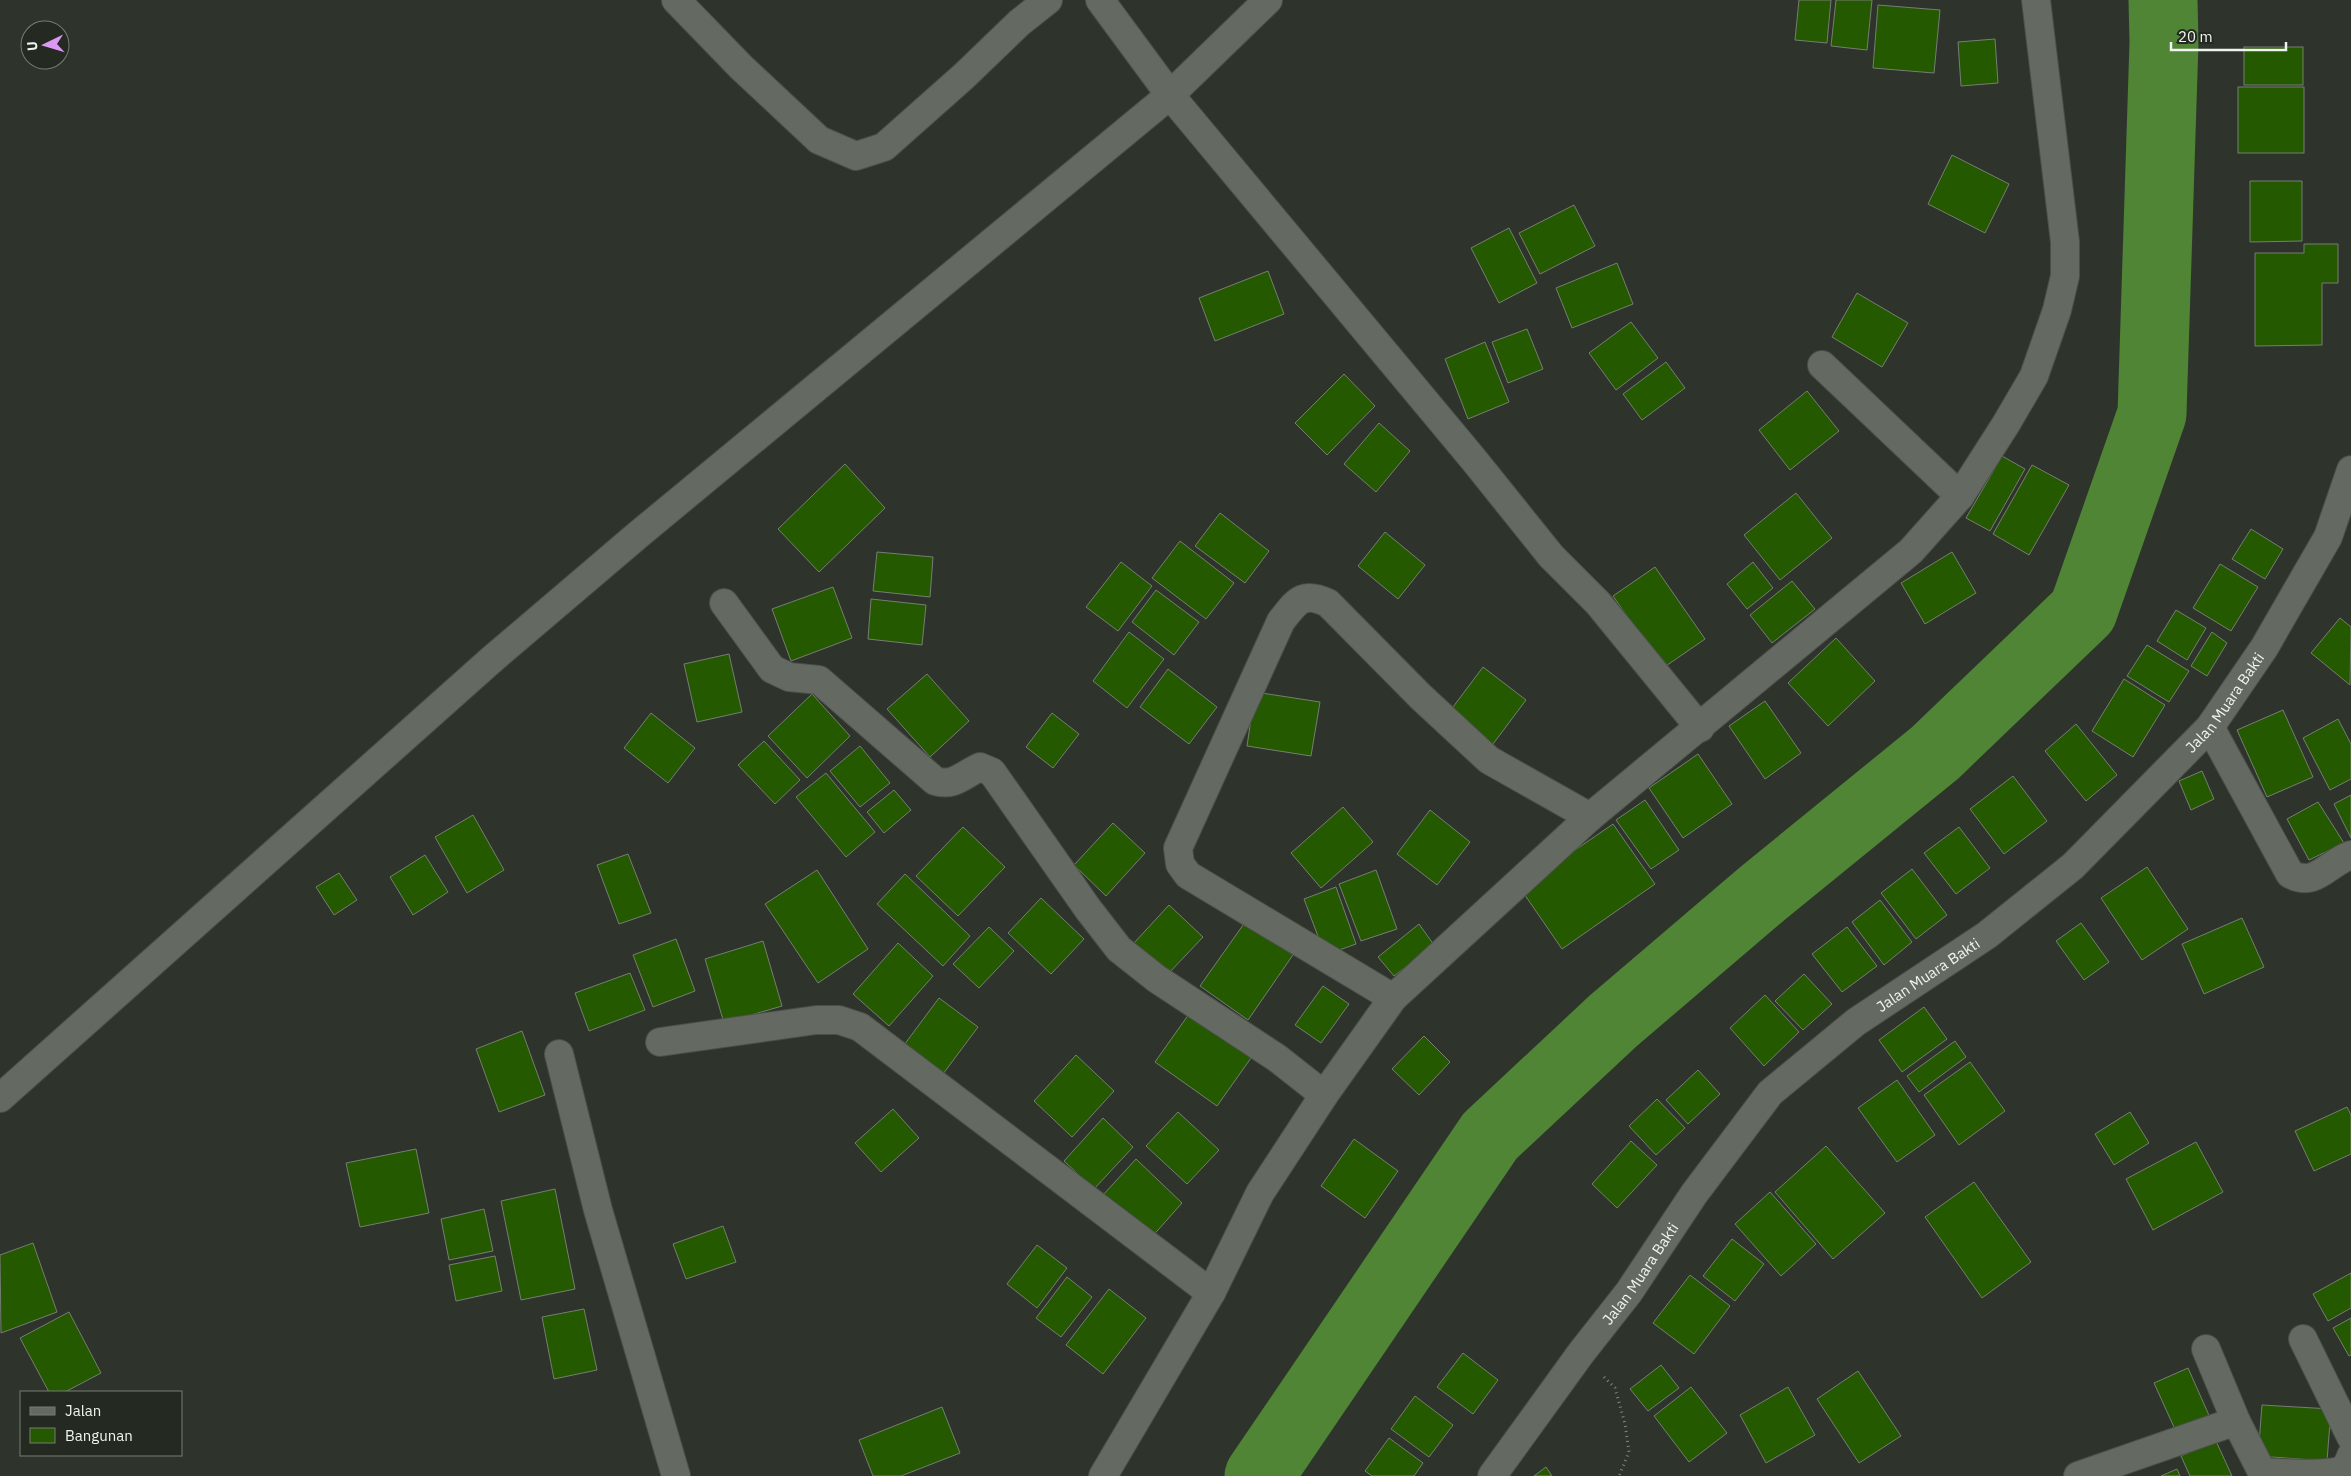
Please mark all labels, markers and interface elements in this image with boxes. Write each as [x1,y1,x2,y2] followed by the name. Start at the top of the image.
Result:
[20,20,70,70] north arrow
[2171,20,2286,52] scale bar
[2178,27,2213,46] text: 20 m
[23,41,41,52] text: U
[2181,649,2268,756] street label: Jalan Muara Bakti
[1872,933,1983,1016] street label: Jalan Muara Bakti
[1598,1219,1682,1328] street label: Jalan Muara Bakti
[20,1391,182,1456] legend
[65,1401,101,1420] text: Jalan
[65,1426,133,1445] text: Bangunan

